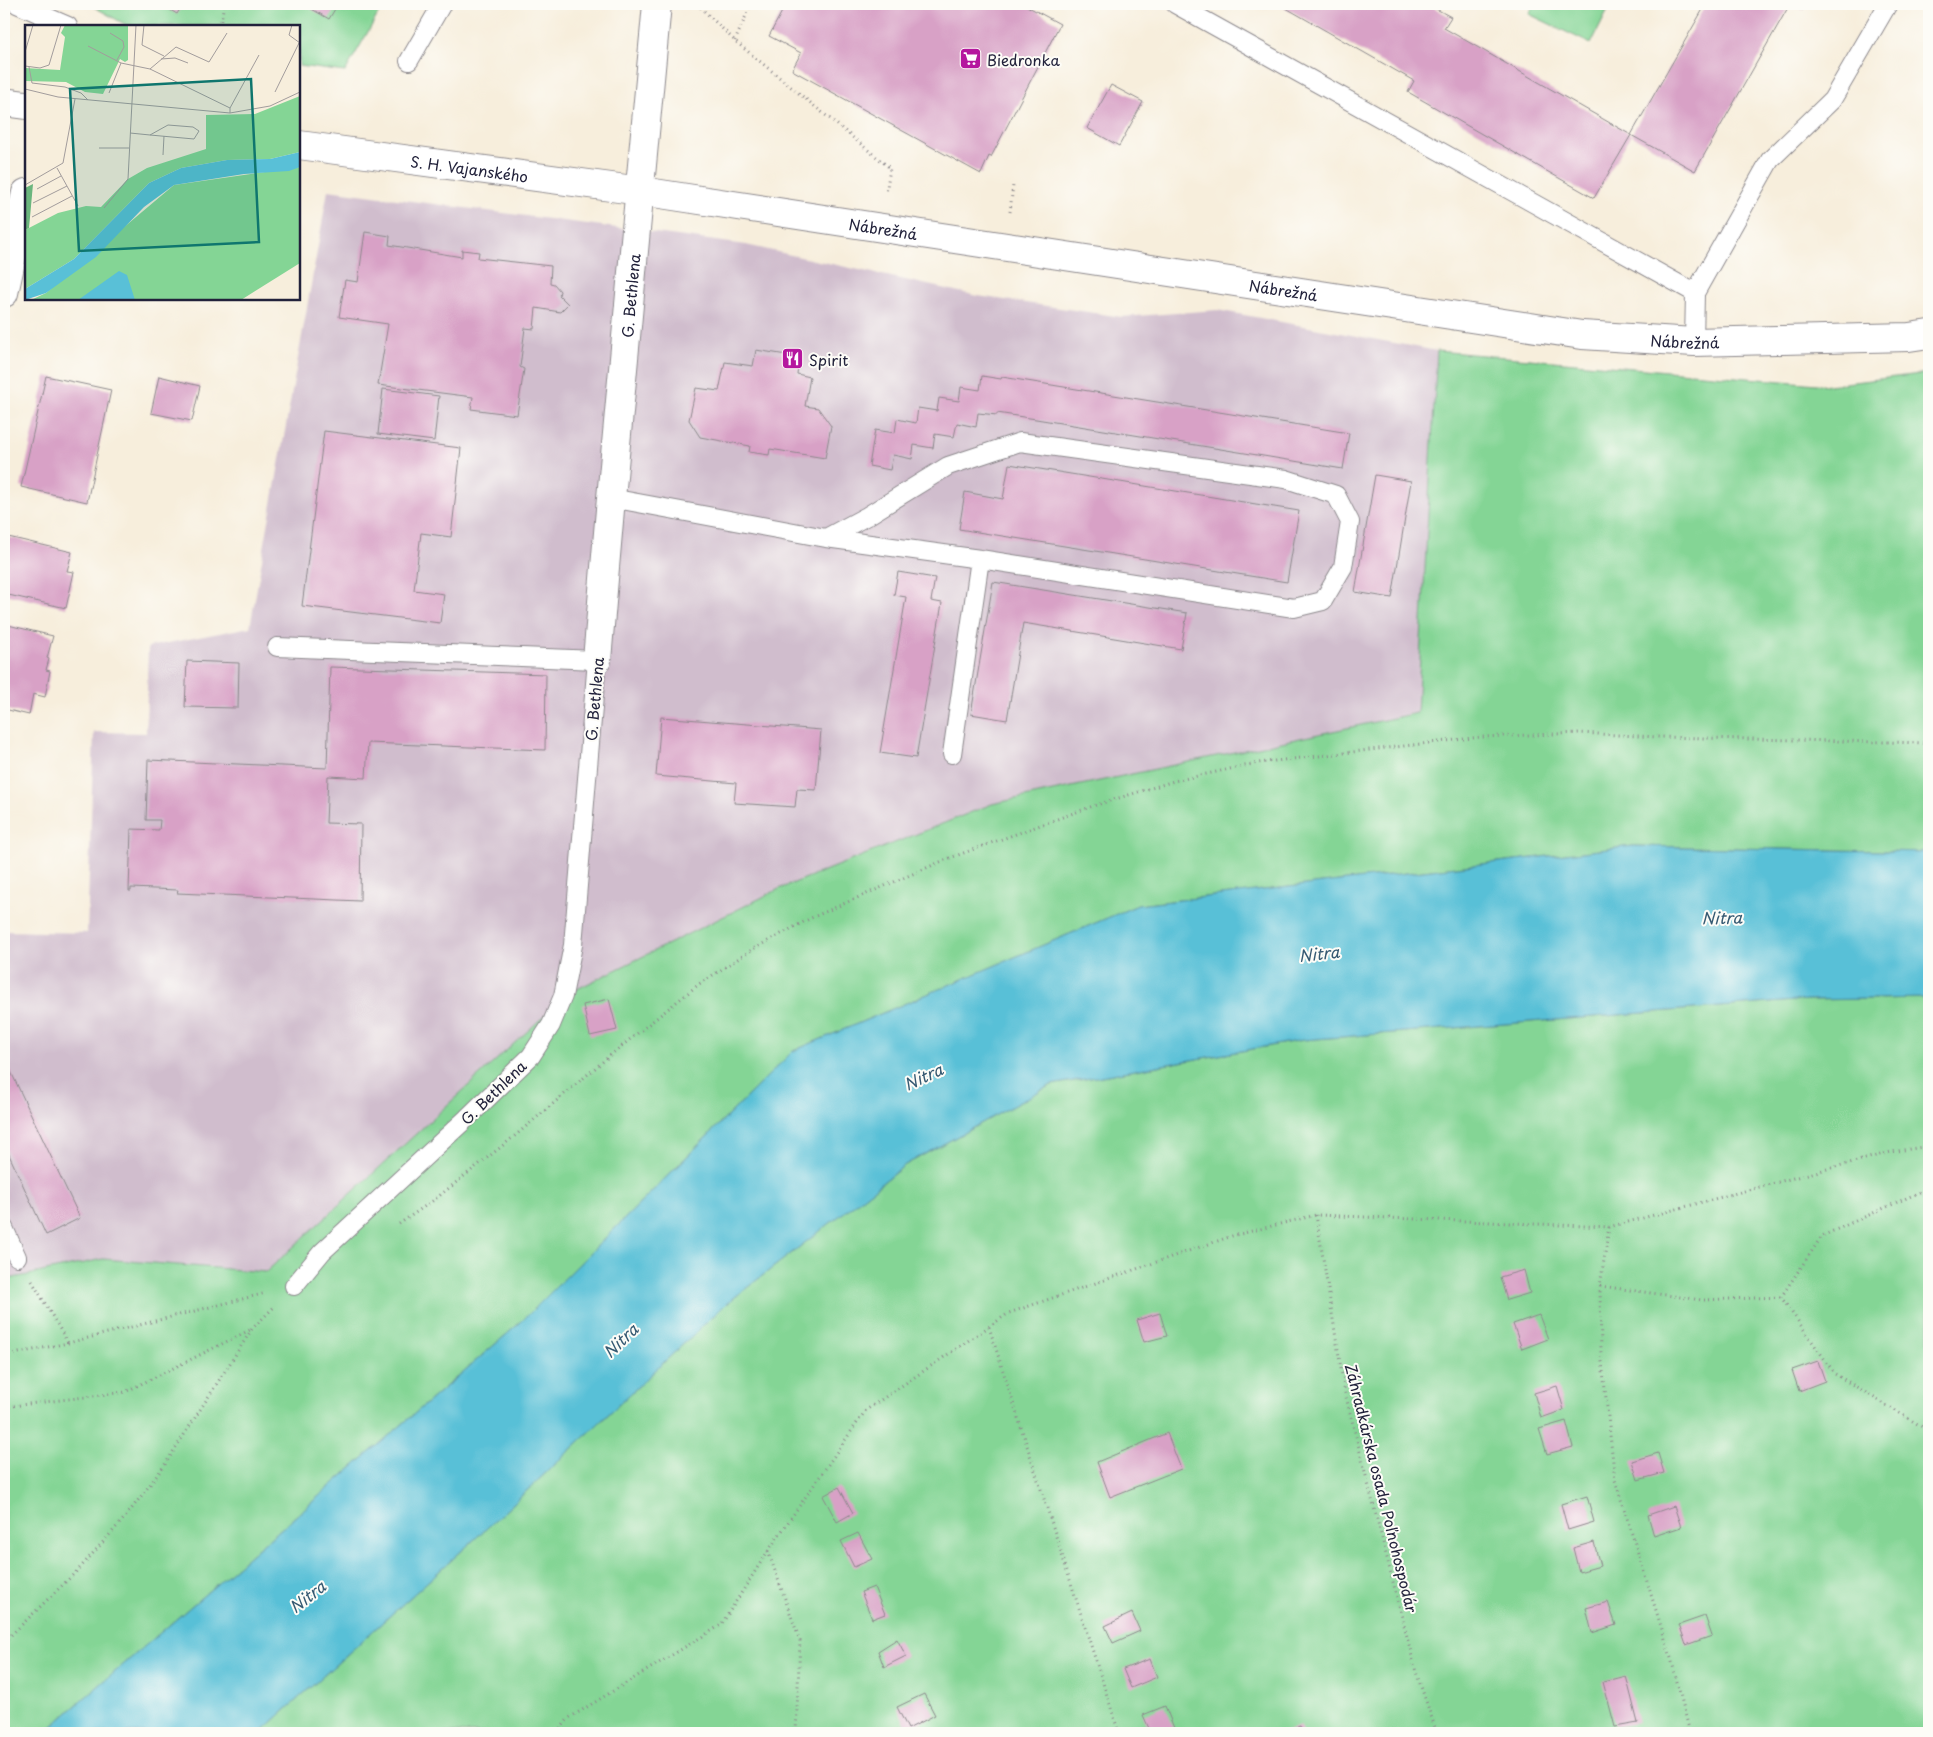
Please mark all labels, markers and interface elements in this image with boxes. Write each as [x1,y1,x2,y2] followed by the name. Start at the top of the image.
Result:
[25,25,300,300] inset map
[959,47,983,71] supermarket icon: Biedronka
[987,48,1060,71] place label: Biedronka
[409,149,530,187] street label: S. H. Vajanského
[847,211,920,245] street label: Nábrežná
[614,252,645,339] street label: G. Bethlena
[1248,273,1320,306] street label: Nábrežná
[1650,328,1720,354] street label: Nábrežná
[781,347,805,371] restaurant icon: Spirit
[809,348,848,371] place label: Spirit
[579,655,609,742] street label: G. Bethlena
[1702,905,1744,929] water label: Nitra
[1298,939,1342,967] water label: Nitra
[455,1054,532,1130] street label: G. Bethlena
[900,1056,948,1095] water label: Nitra
[597,1316,644,1363] water label: Nitra
[1340,1361,1424,1615] street label: Záhradkárska osada Poľnohospodár
[284,1573,331,1618] water label: Nitra

